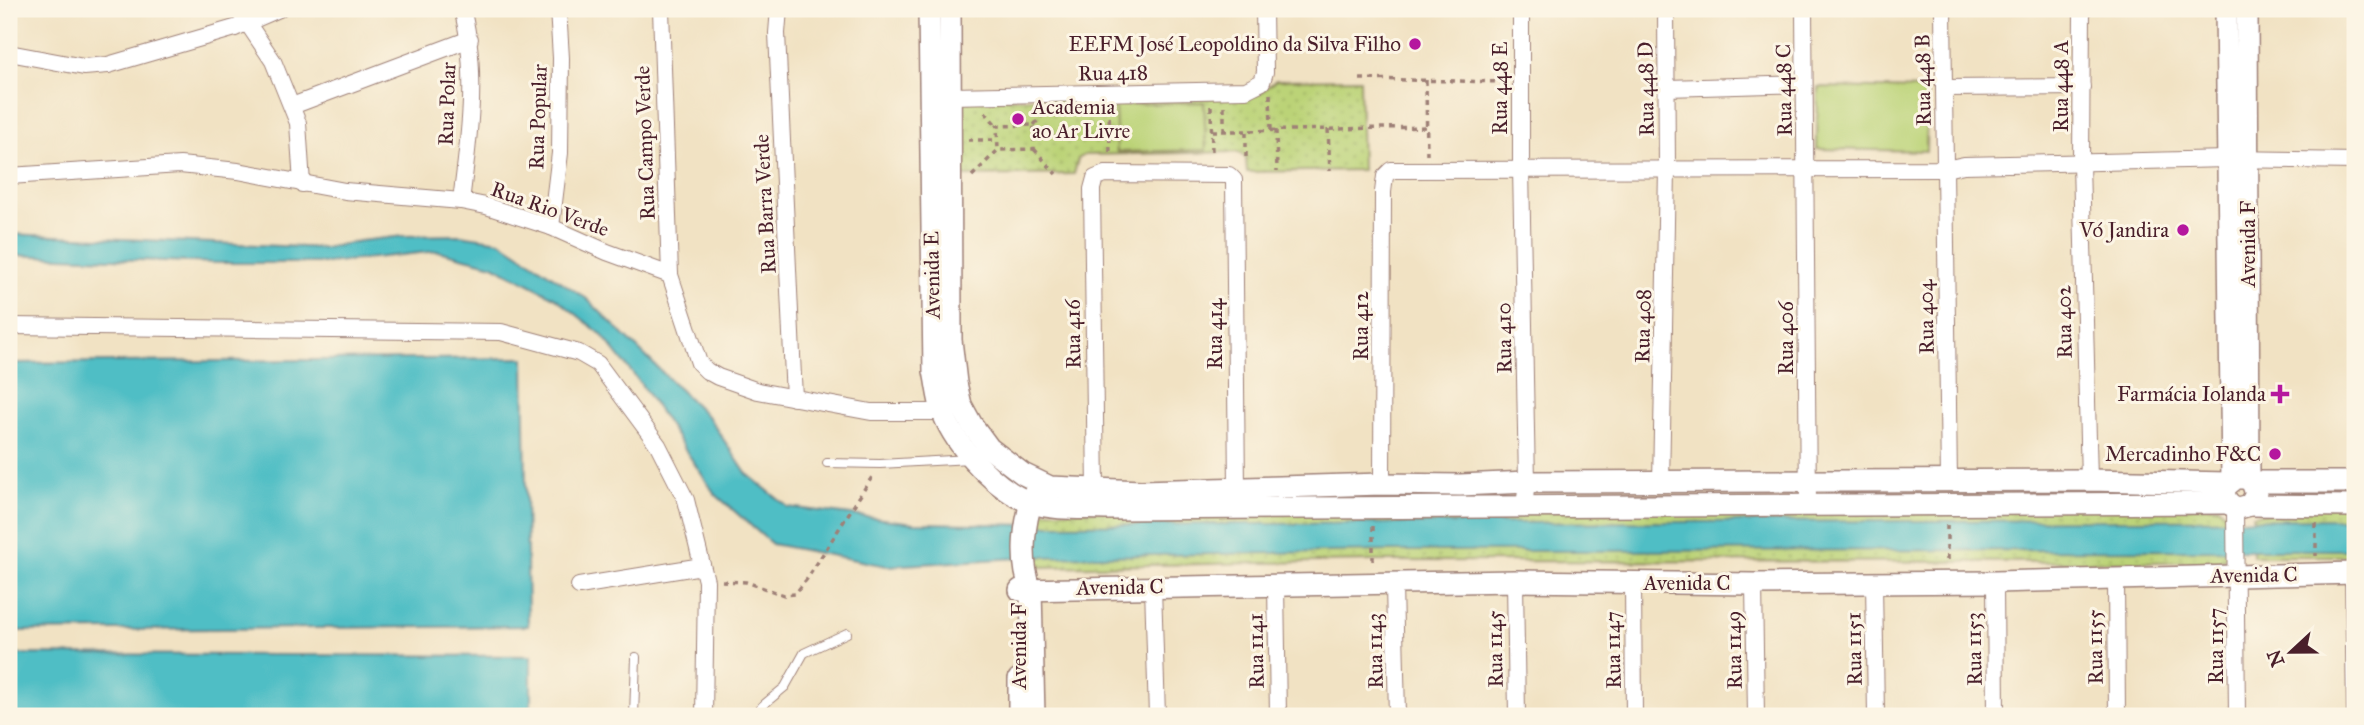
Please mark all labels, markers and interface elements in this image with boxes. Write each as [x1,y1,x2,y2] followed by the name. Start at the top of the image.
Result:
[1068,31,1401,57] place label: EEFM José Leopoldino da Silva Filho
[1909,34,1937,126] street label: Rua 448 B
[1407,36,1423,52] marker: EEFM José Leopoldino da Silva Filho
[2048,40,2074,132] street label: Rua 448 A
[1487,41,1513,135] street label: Rua 448 E
[1632,41,1660,137] street label: Rua 448 D
[1770,43,1798,137] street label: Rua 448 C
[1078,59,1148,87] street label: Rua 418
[433,62,461,146] street label: Rua Polar
[523,64,553,170] street label: Rua Popular
[629,65,661,221] street label: Rua Campo Verde
[1031,94,1131,144] place label: Academia ao Ar Livre
[1010,111,1026,127] marker: Academia ao Ar Livre
[748,133,782,275] street label: Rua Barra Verde
[487,176,613,242] street label: Rua Rio Verde
[2235,200,2261,288] street label: Avenida F
[2078,217,2169,243] place label: Vó Jandira
[2175,222,2191,238] marker: Vó Jandira
[918,231,946,320] street label: Avenida E
[1912,278,1940,355] street label: Rua 404
[2050,284,2078,359] street label: Rua 402
[1629,289,1657,363] street label: Rua 408
[1348,291,1374,361] street label: Rua 412
[1202,297,1228,369] street label: Rua 414
[1059,298,1087,369] street label: Rua 416
[1773,300,1799,375] street label: Rua 406
[1490,302,1518,374] street label: Rua 410
[2117,381,2266,407] place label: Farmácia Iolanda
[2272,386,2288,402] marker: Farmácia Iolanda
[2105,441,2261,467] place label: Mercadinho F&C
[2267,446,2283,462] marker: Mercadinho F&C
[2209,561,2298,589] street label: Avenida C
[1642,570,1731,596] street label: Avenida C
[1075,573,1164,601] street label: Avenida C
[1006,602,1032,690] street label: Avenida F
[2203,608,2229,684] street label: Rua 1157
[2081,609,2109,685] street label: Rua 1155
[1481,610,1509,688] street label: Rua 1145
[1720,610,1748,690] street label: Rua 1149
[1599,611,1627,689] street label: Rua 1147
[1840,612,1868,686] street label: Rua 1151
[1960,612,1988,686] street label: Rua 1153
[1242,613,1270,689] street label: Rua 1141
[1361,613,1389,689] street label: Rua 1143
[2256,616,2326,686] north arrow
[2262,646,2289,670] text: N

